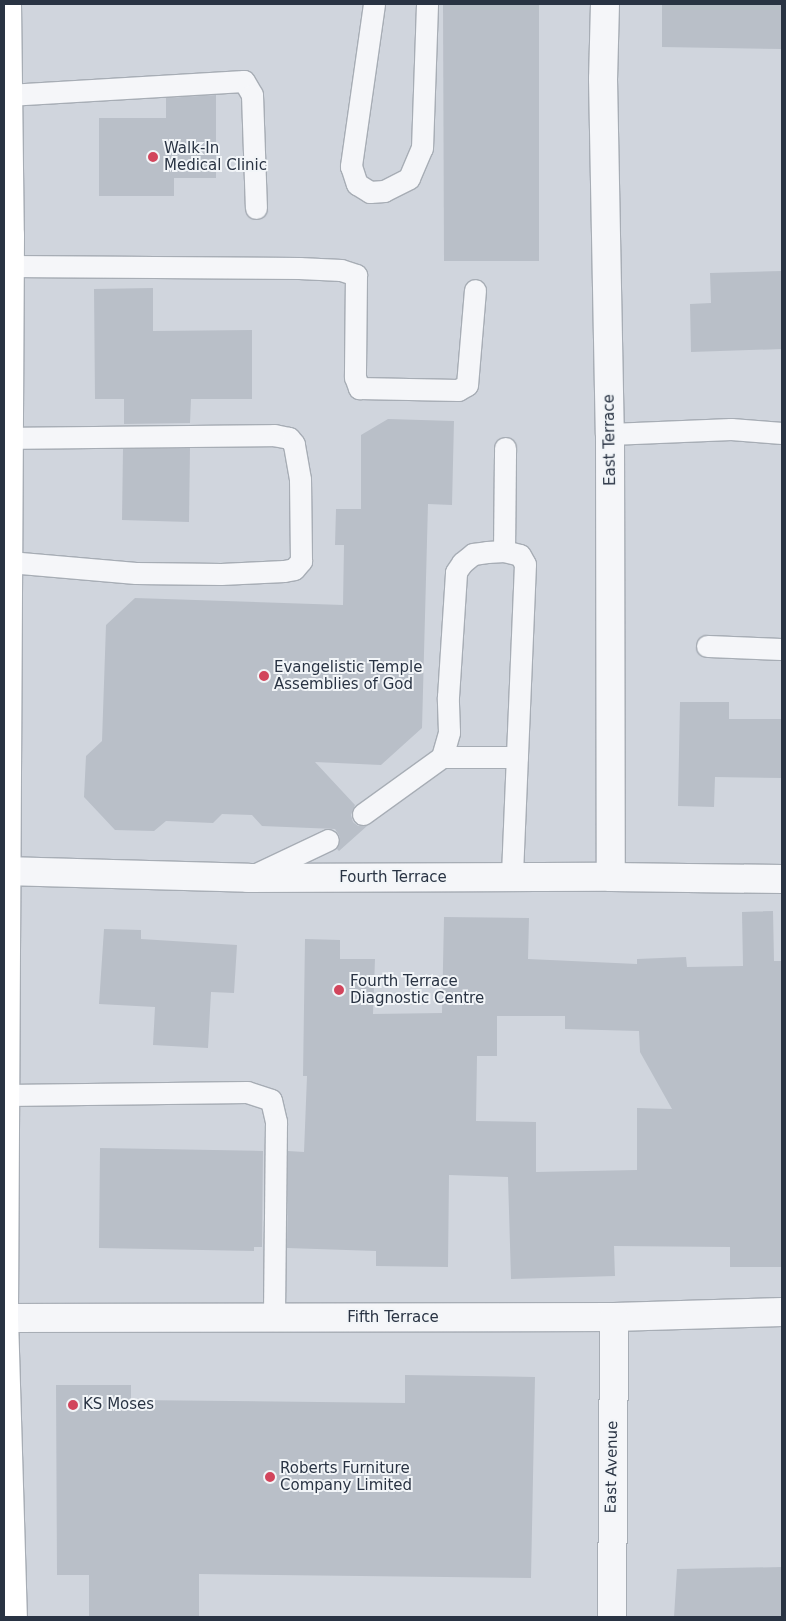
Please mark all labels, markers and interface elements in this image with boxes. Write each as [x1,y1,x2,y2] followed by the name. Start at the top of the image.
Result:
[164,139,267,174] place label: Walk-In Medical Clinic
[146,150,160,164] marker: Walk-In Medical Clinic
[600,394,620,486] street label: East Terrace
[274,658,422,693] place label: Evangelistic Temple Assemblies of God
[258,670,270,682] marker: Evangelistic Temple Assemblies of God
[339,869,447,887] street label: Fourth Terrace
[350,972,484,1007] place label: Fourth Terrace Diagnostic Centre
[332,983,346,997] marker: Fourth Terrace Diagnostic Centre
[347,1309,439,1327] street label: Fifth Terrace
[83,1396,154,1414] place label: KS Moses
[67,1399,79,1411] marker: KS Moses
[602,1420,622,1514] street label: East Avenue
[280,1459,412,1494] place label: Roberts Furniture Company Limited
[264,1471,276,1483] marker: Roberts Furniture Company Limited

